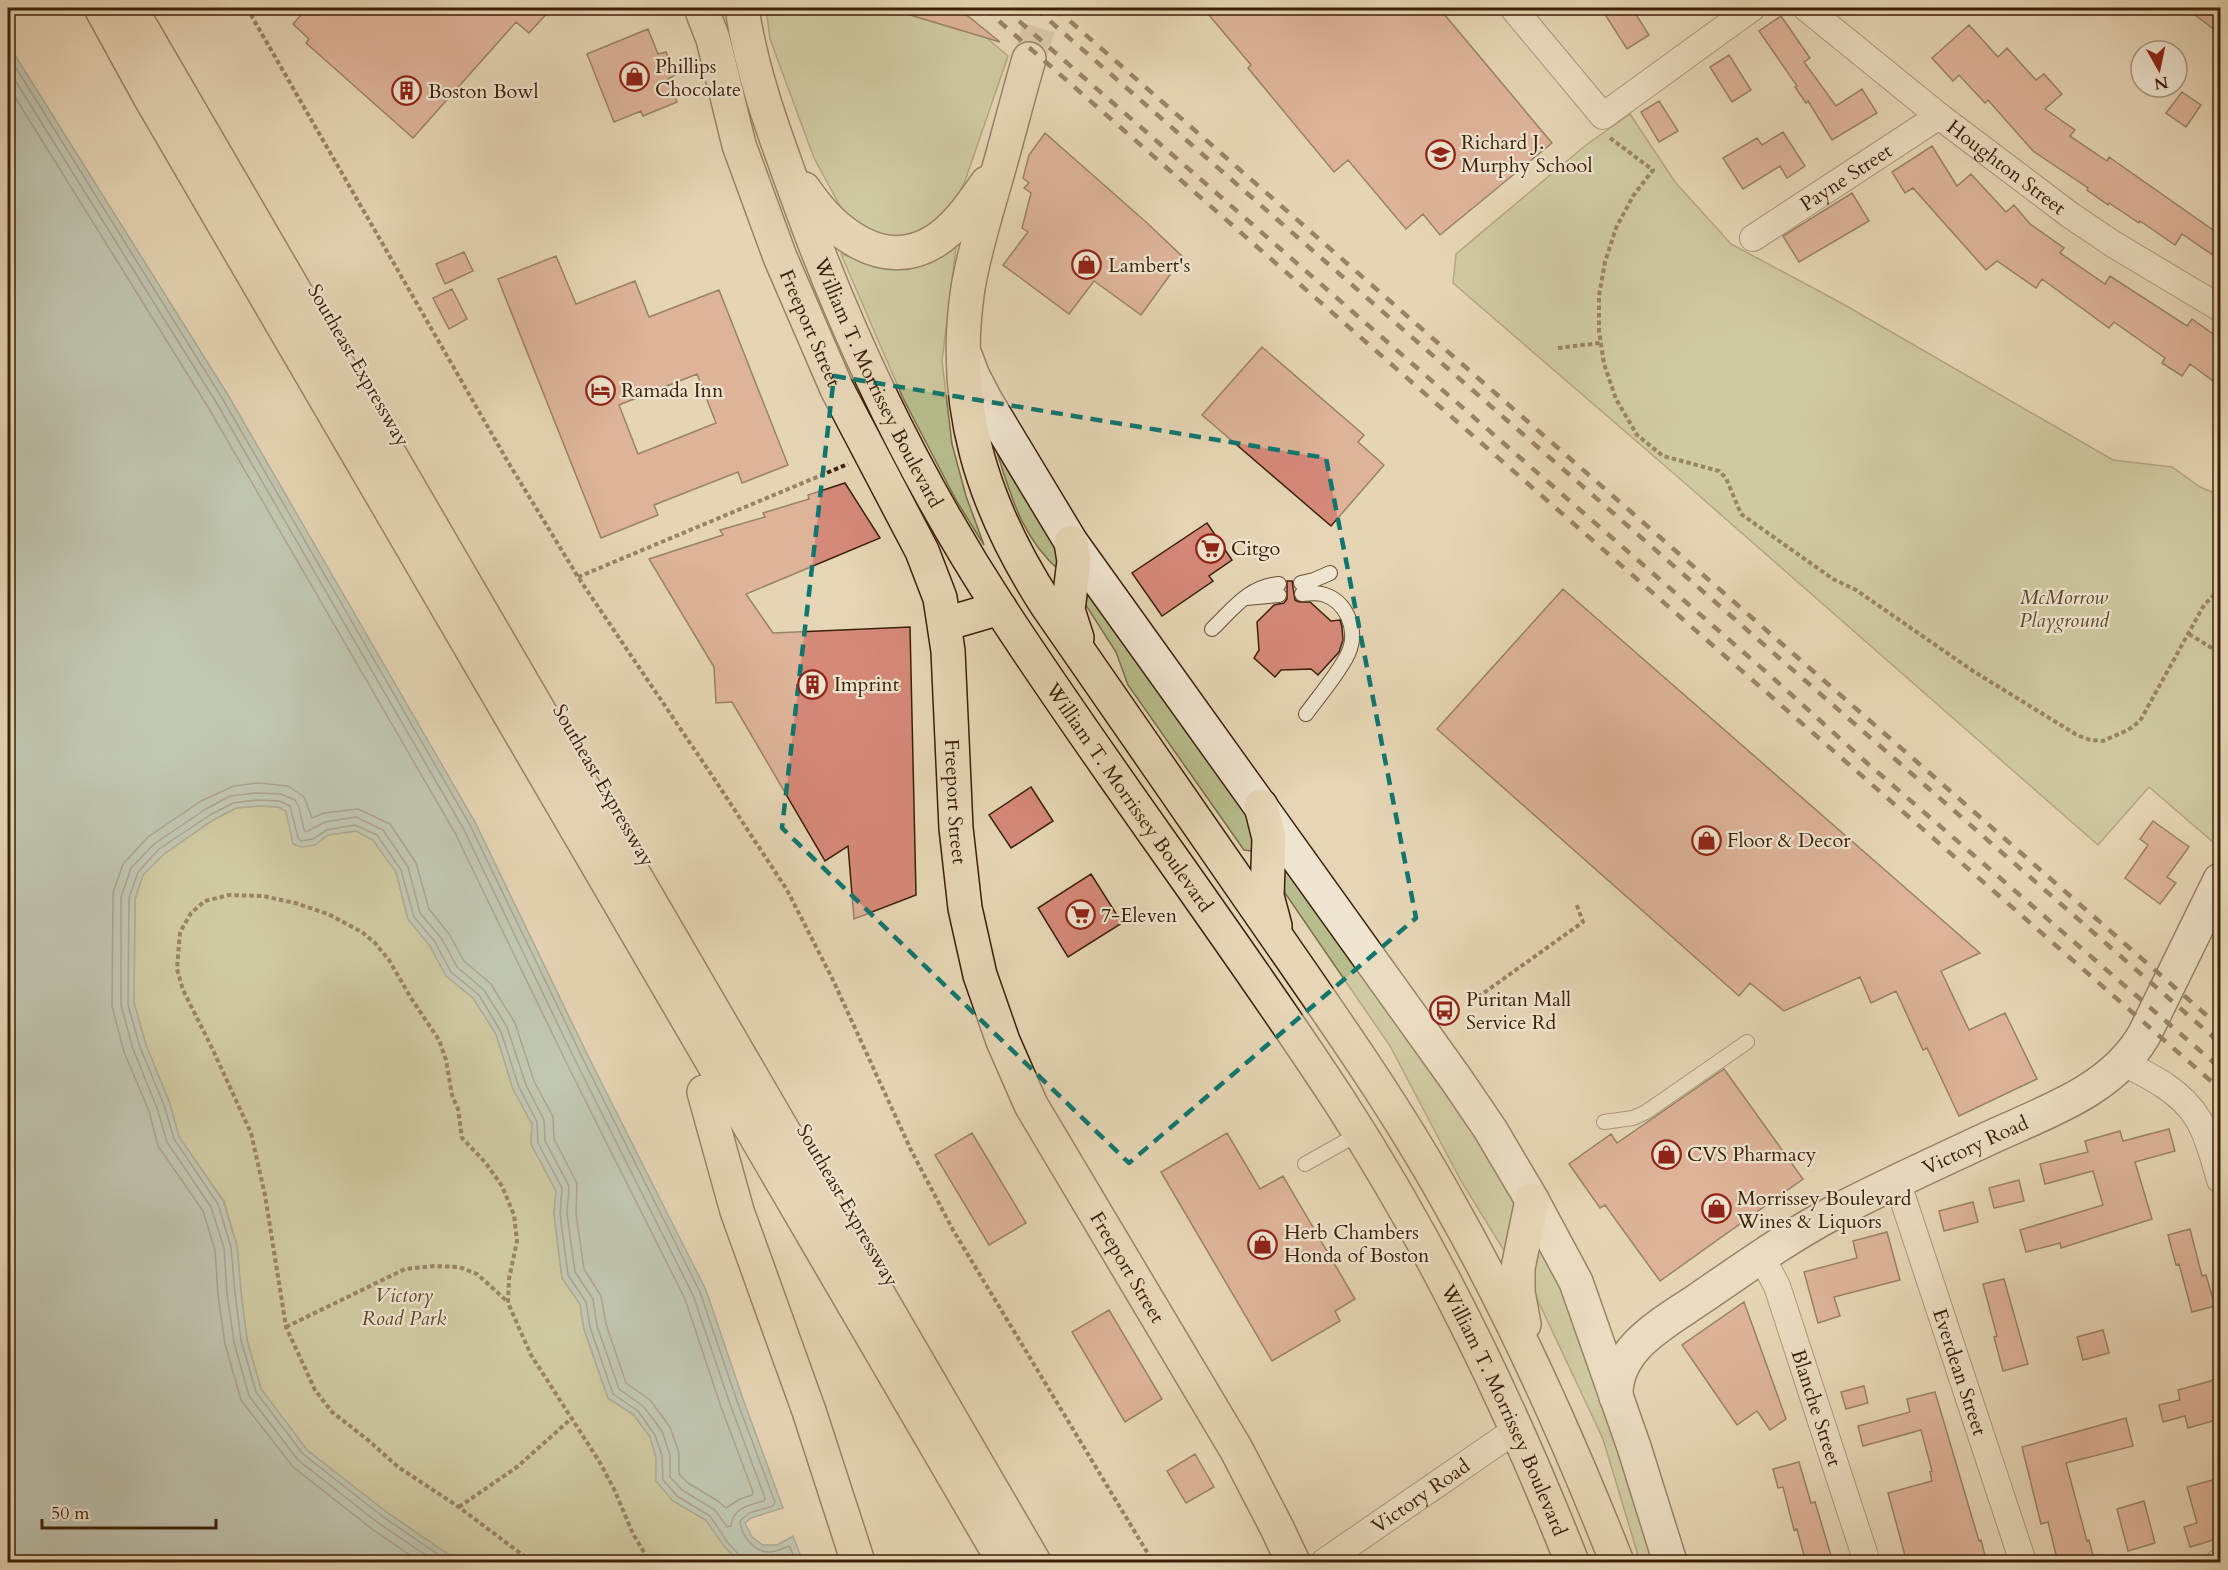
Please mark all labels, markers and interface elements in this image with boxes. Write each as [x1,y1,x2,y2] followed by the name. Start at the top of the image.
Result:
[2129,39,2189,99] north arrow
[655,53,741,103] place label: Phillips Chocolate
[618,61,650,93] shop icon: Phillips Chocolate
[2153,71,2170,95] text: N
[391,75,423,107] building icon: Boston Bowl
[428,78,539,105] place label: Boston Bowl
[1941,114,2072,222] street label: Houghton Street
[1461,129,1593,179] place label: Richard J. Murphy School
[1795,137,1898,218] street label: Payne Street
[1424,138,1456,170] school or university icon: Richard J. Murphy School
[1071,249,1103,281] shop icon: Lambert's
[1108,252,1190,279] place label: Lambert's
[807,253,949,513] street label: William T. Morrissey Boulevard
[773,265,848,392] street label: Freeport Street
[301,279,416,452] street label: Southeast Expressway
[584,374,616,406] hotel icon: Ramada Inn
[621,377,724,404] place label: Ramada Inn
[1194,532,1226,564] supermarket icon: Citgo
[1231,535,1280,562] place label: Citgo
[2019,584,2110,634] park label: McMorrow Playground
[797,668,829,700] building icon: Imprint
[834,671,900,698] place label: Imprint
[1039,677,1219,918] street label: William T. Morrissey Boulevard
[546,699,661,872] street label: Southeast Expressway
[938,738,973,866] street label: Freeport Street
[1690,824,1722,856] shop icon: Floor & Decor
[1727,827,1851,854] place label: Floor & Decor
[1064,899,1096,931] supermarket icon: 7-Eleven
[1101,902,1178,929] place label: 7-Eleven
[1466,986,1571,1036] place label: Puritan Mall Service Rd
[1429,994,1461,1026] bus stop icon: Puritan Mall Service Rd
[1918,1109,2033,1181] street label: Victory Road
[790,1119,905,1292] street label: Southeast Expressway
[1650,1138,1682,1170] shop icon: CVS Pharmacy
[1687,1141,1817,1168] place label: CVS Pharmacy
[1736,1185,1912,1235] place label: Morrissey Boulevard Wines & Liquors
[1700,1193,1732,1225] shop icon: Morrissey Boulevard Wines & Liquors
[1083,1206,1171,1329] street label: Freeport Street
[1284,1219,1430,1269] place label: Herb Chambers Honda of Boston
[1247,1228,1279,1260] shop icon: Herb Chambers Honda of Boston
[1434,1279,1573,1540] street label: William T. Morrissey Boulevard
[362,1282,446,1332] park label: Victory Road Park
[1926,1305,1993,1440] street label: Everdean Street
[1785,1346,1848,1470] street label: Blanche Street
[1366,1452,1475,1539] street label: Victory Road
[42,1492,216,1530] scale bar
[51,1501,90,1526] text: 50 m

